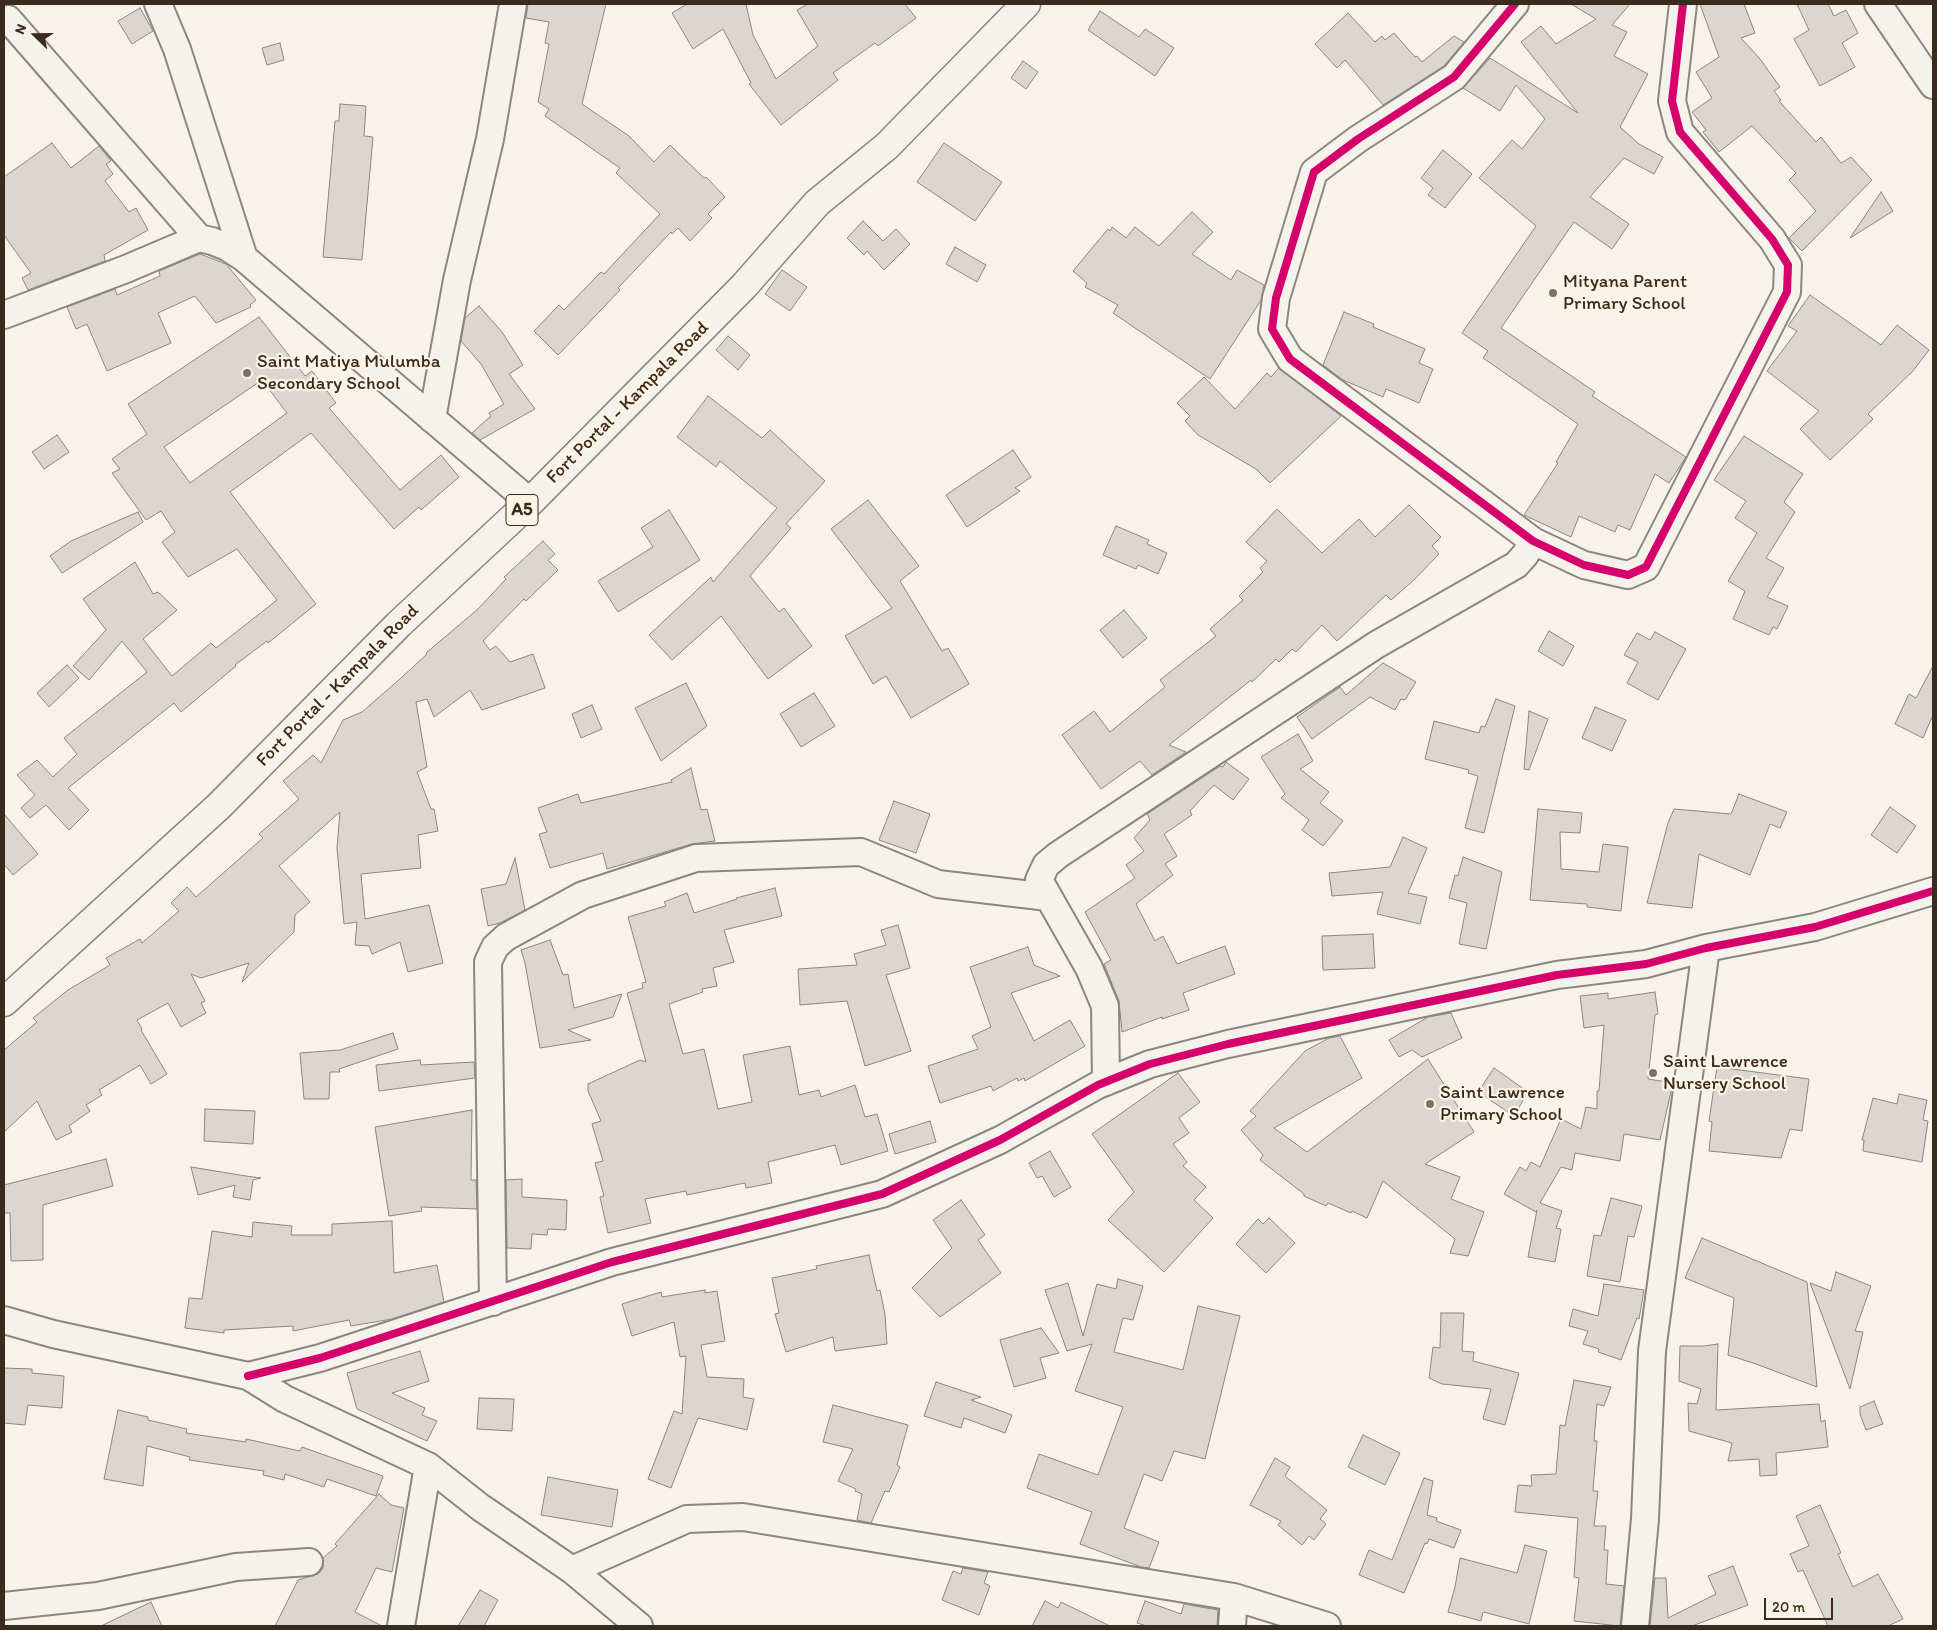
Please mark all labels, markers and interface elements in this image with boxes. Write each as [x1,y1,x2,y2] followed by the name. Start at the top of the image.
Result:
[10,10,60,60] north arrow
[11,22,30,37] text: N
[1563,271,1687,315] place label: Mityana Parent Primary School
[1547,287,1559,299] marker: Mityana Parent Primary School
[542,317,714,489] street label: Fort Portal - Kampala Road
[257,351,441,395] place label: Saint Matiya Mulumba Secondary School
[241,367,253,379] marker: Saint Matiya Mulumba Secondary School
[506,494,538,526] road number: A5
[252,600,424,772] street label: Fort Portal - Kampala Road
[1663,1051,1788,1095] place label: Saint Lawrence Nursery School
[1647,1067,1659,1079] marker: Saint Lawrence Nursery School
[1440,1082,1565,1126] place label: Saint Lawrence Primary School
[1424,1098,1436,1110] marker: Saint Lawrence Primary School
[1767,1588,1836,1620] scale bar
[1772,1598,1805,1616] text: 20 m

